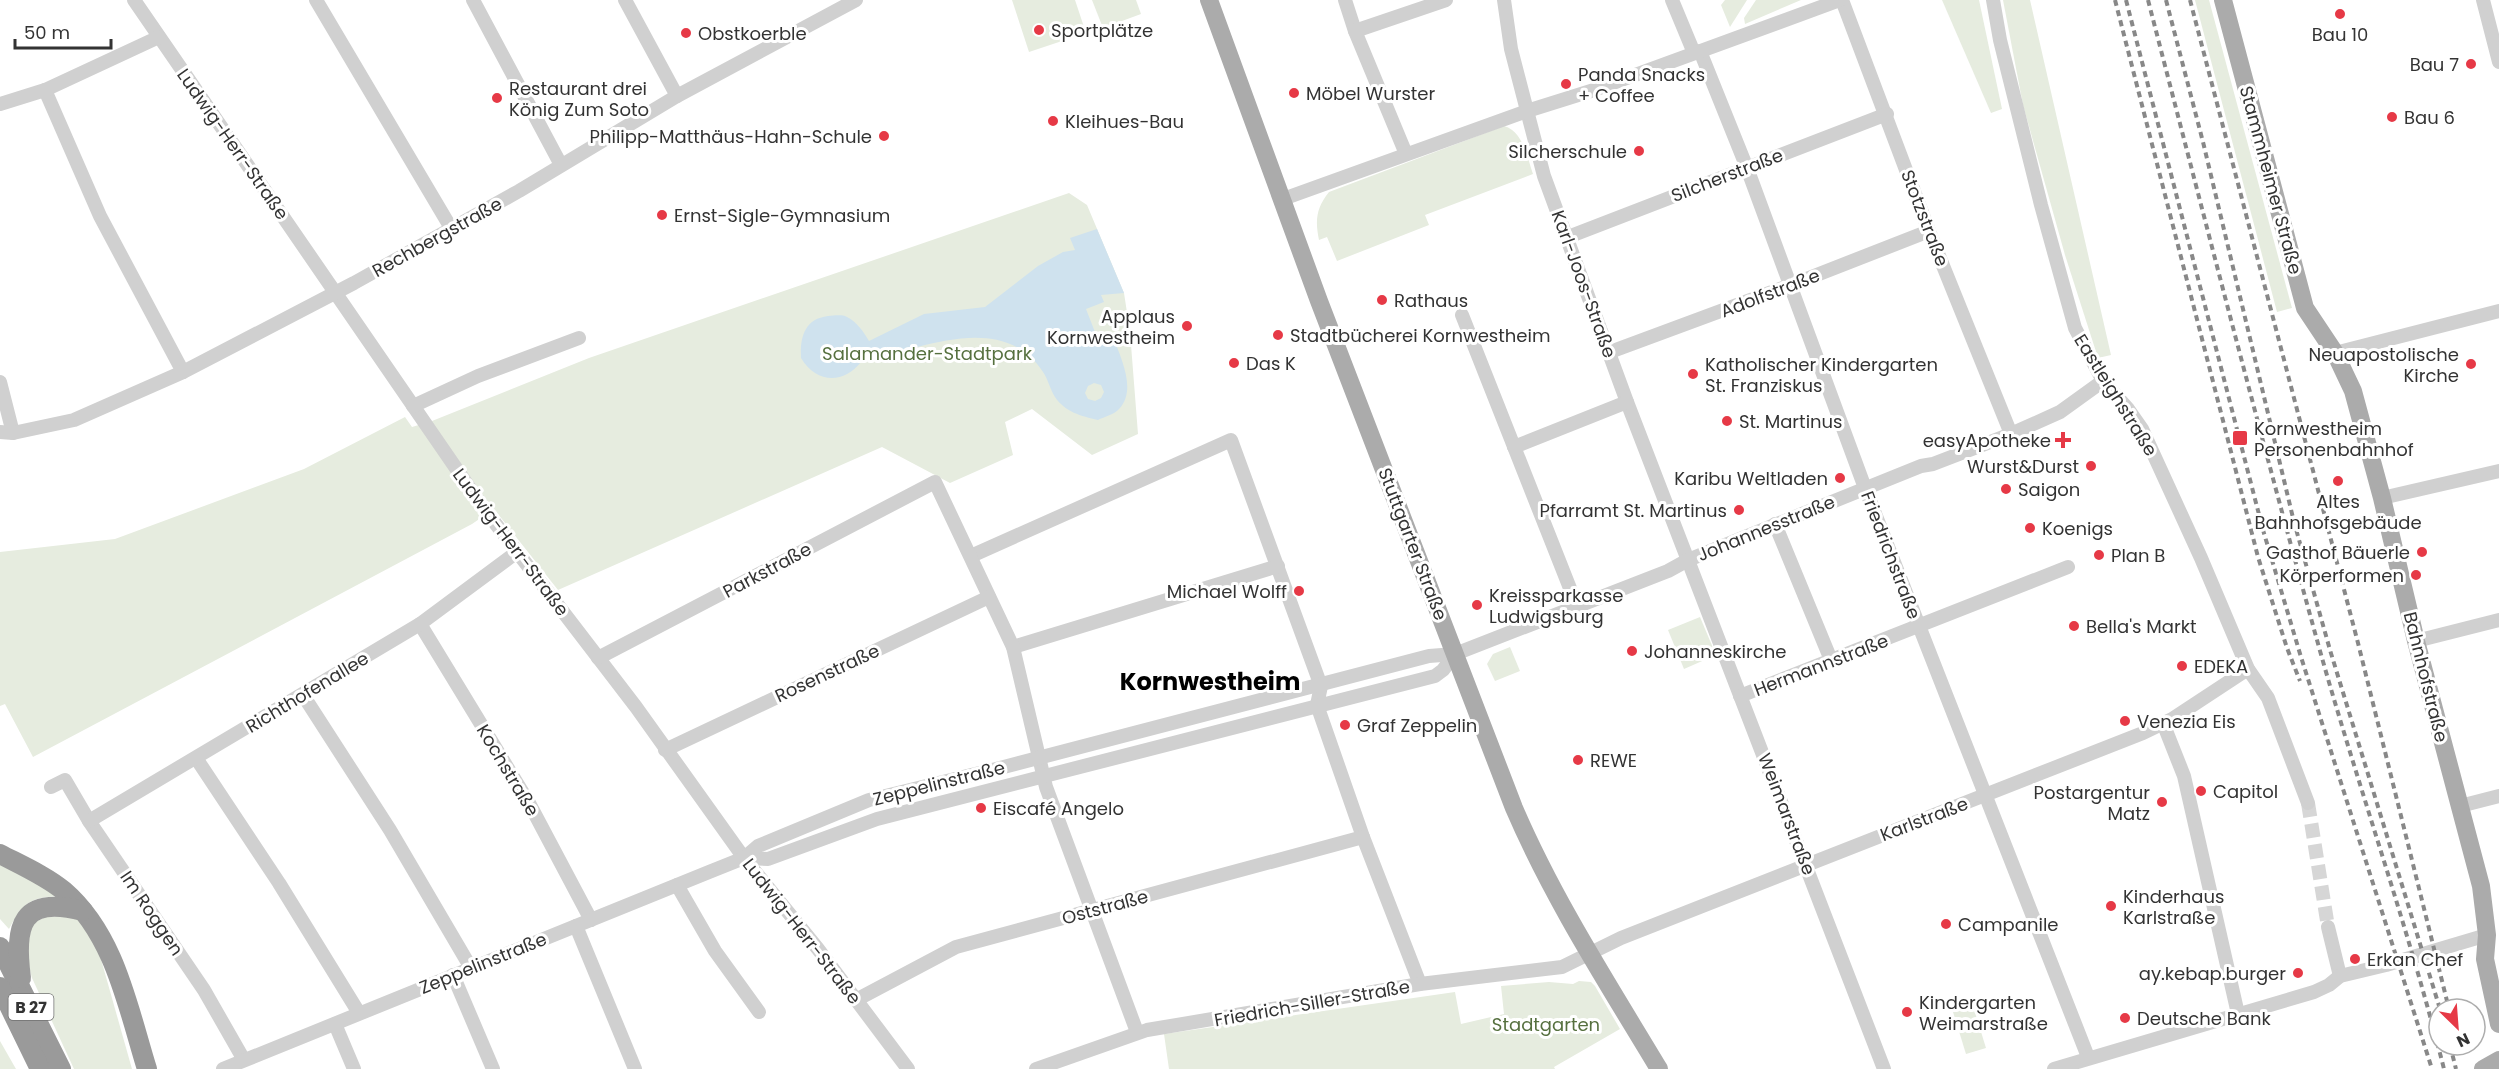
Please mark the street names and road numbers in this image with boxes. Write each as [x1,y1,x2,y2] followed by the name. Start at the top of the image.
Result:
[171,63,295,225] street label: Ludwig-Herr-Straße
[2234,83,2308,277] street label: Stammheimer Straße
[1667,142,1787,208] street label: Silcherstraße
[1895,166,1955,270] street label: Stotzstraße
[368,191,506,283] street label: Rechbergstraße
[1546,207,1622,361] street label: Karl-Joos-Straße
[1717,263,1823,323] street label: Adolfstraße
[2068,329,2164,461] street label: Eastleighstraße
[447,463,575,621] street label: Ludwig-Herr-Straße
[1372,464,1454,624] street label: Stuttgarter Straße
[1855,487,1927,623] street label: Friedrichstraße
[1693,489,1839,567] street label: Johannesstraße
[718,536,816,604] street label: Parkstraße
[2398,609,2454,745] street label: Bahnhofstraße
[1750,628,1892,702] street label: Hermannstraße
[771,638,883,708] street label: Rosenstraße
[241,645,373,739] street label: Richthofenallee
[471,719,545,821] street label: Kochstraße
[1752,749,1822,879] street label: Weimarstraße
[870,755,1008,811] street label: Zeppelinstraße
[1876,791,1972,847] street label: Karlstraße
[737,853,867,1009] street label: Ludwig-Herr-Straße
[114,866,190,960] street label: Im Roggen
[1059,883,1151,931] street label: Oststraße
[416,926,550,1000] street label: Zeppelinstraße
[1212,973,1412,1033] street label: Friedrich-Siller-Straße
[9,994,54,1020] road number: B 27

